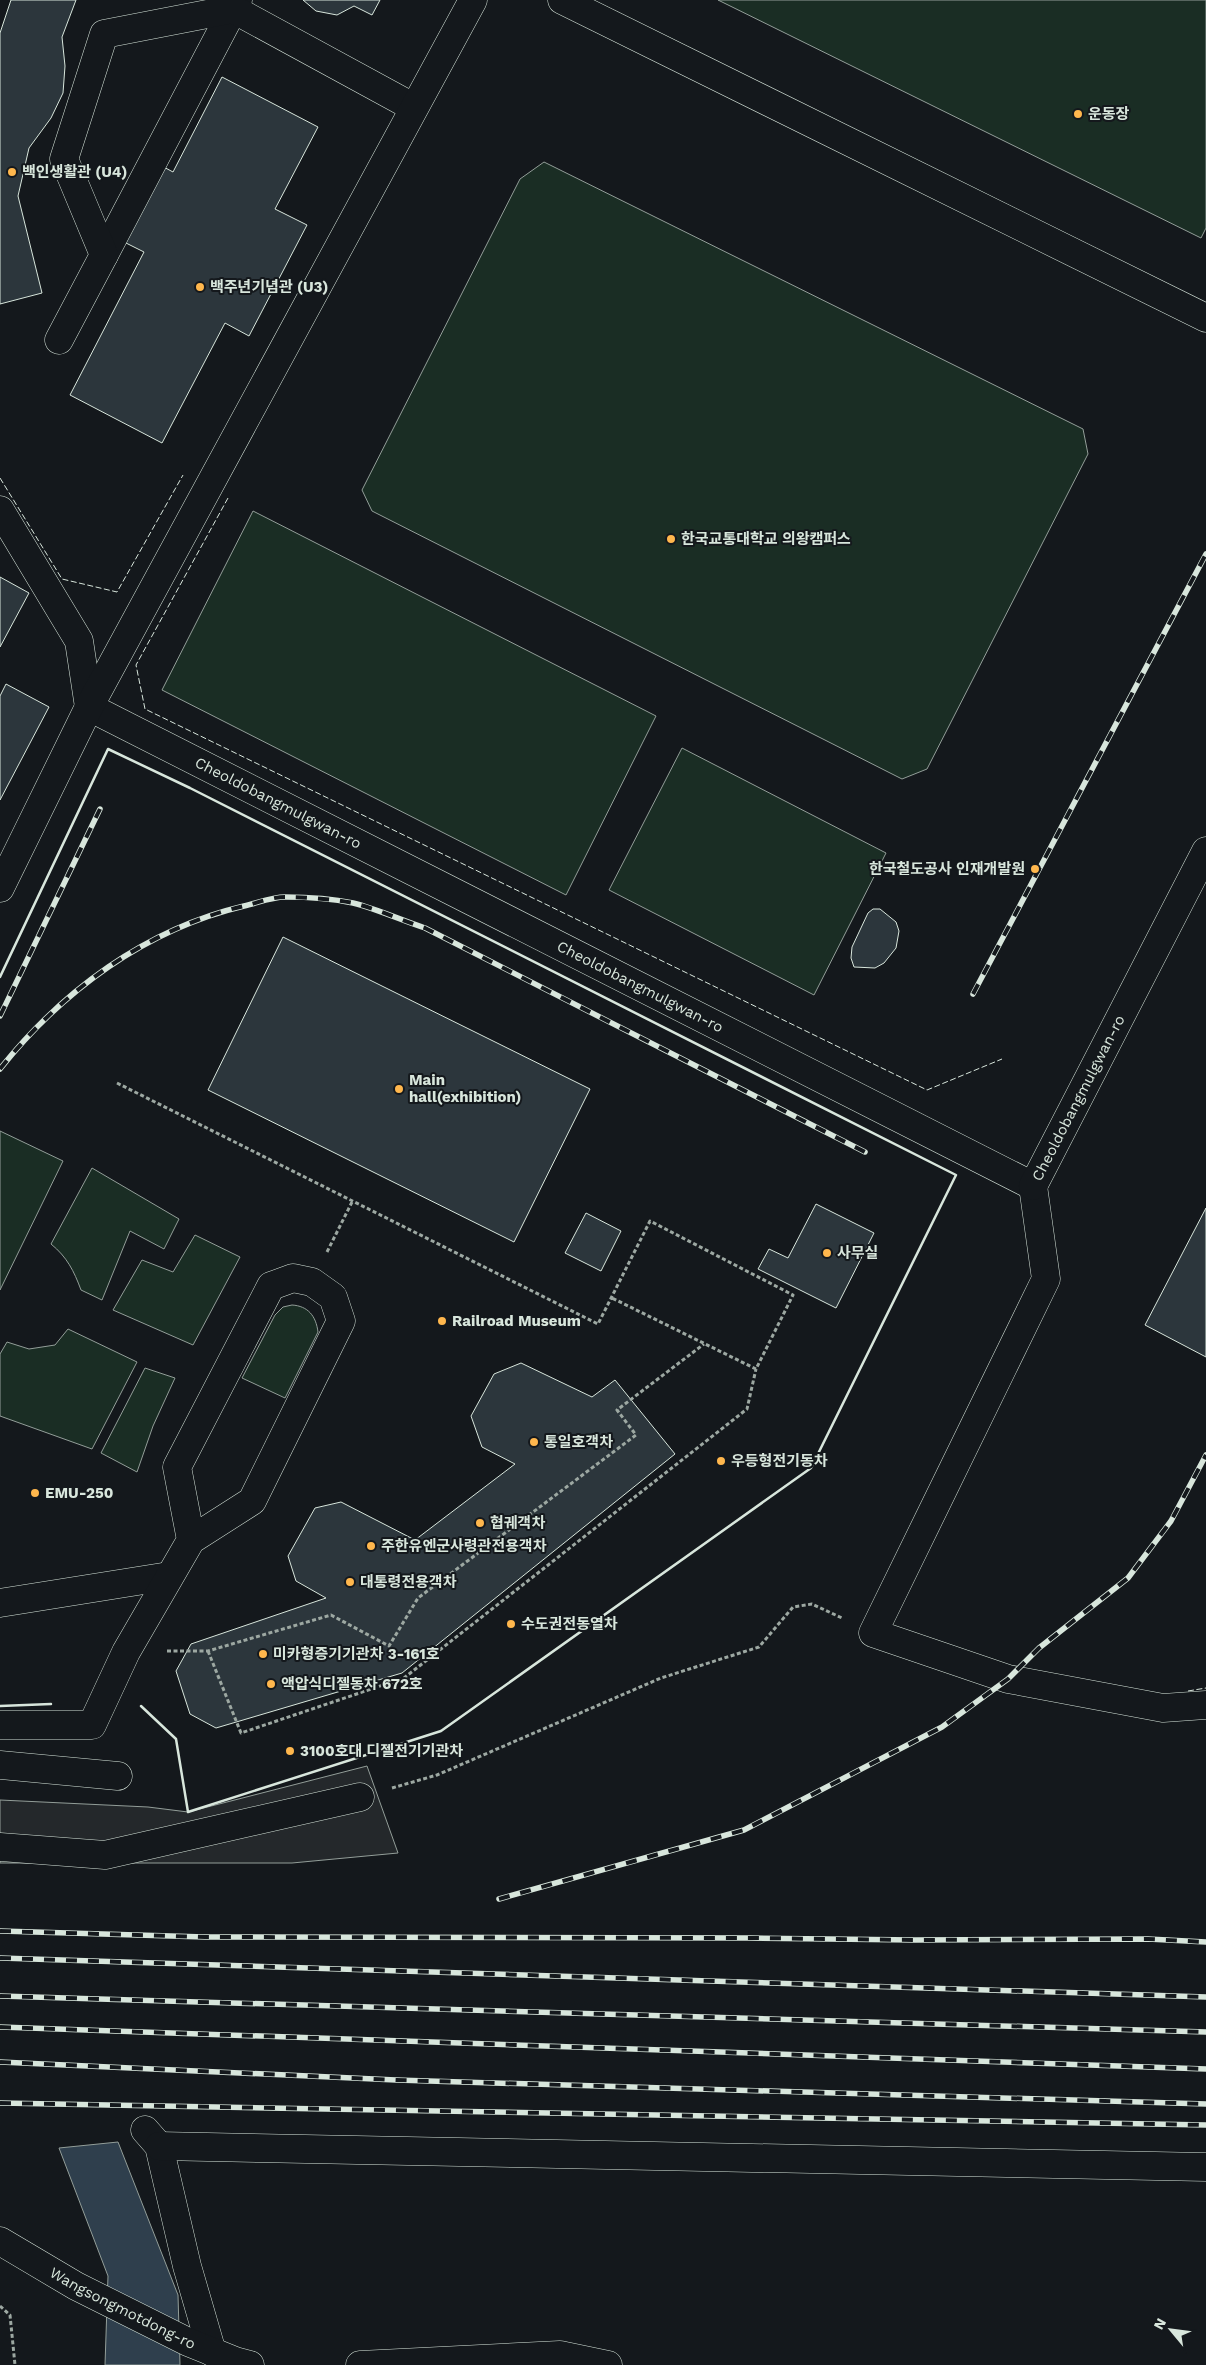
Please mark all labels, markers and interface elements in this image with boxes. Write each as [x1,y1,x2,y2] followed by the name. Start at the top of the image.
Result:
[1088,105,1130,123] place label: 운동장
[1072,108,1084,120] marker: 운동장
[22,163,127,181] place label: 백인생활관 (U4)
[6,166,18,178] marker: 백인생활관 (U4)
[210,278,328,296] place label: 백주년기념관 (U3)
[194,281,206,293] marker: 백주년기념관 (U3)
[681,530,851,548] place label: 한국교통대학교 의왕캠퍼스
[665,533,677,545] marker: 한국교통대학교 의왕캠퍼스
[192,753,364,853] street label: Cheoldobangmulgwan-ro
[869,860,1025,878] place label: 한국철도공사 인재개발원
[1029,863,1041,875] marker: 한국철도공사 인재개발원
[554,937,726,1036] street label: Cheoldobangmulgwan-ro
[1028,1012,1129,1184] street label: Cheoldobangmulgwan-ro
[409,1071,521,1106] place label: Main hall(exhibition)
[393,1083,405,1095] marker: Main hall(exhibition)
[837,1244,878,1262] place label: 사무실
[821,1247,833,1259] marker: 사무실
[452,1312,581,1330] place label: Railroad Museum
[436,1315,448,1327] marker: Railroad Museum
[544,1433,613,1451] place label: 통일호객차
[528,1436,540,1448] marker: 통일호객차
[731,1452,828,1470] place label: 우등형전기동차
[715,1455,727,1467] marker: 우등형전기동차
[45,1484,113,1502] place label: EMU-250
[29,1487,41,1499] marker: EMU-250
[490,1514,545,1532] place label: 협궤객차
[474,1517,486,1529] marker: 협궤객차
[381,1537,547,1555] place label: 주한유엔군사령관전용객차
[365,1540,377,1552] marker: 주한유엔군사령관전용객차
[360,1573,457,1591] place label: 대통령전용객차
[344,1576,356,1588] marker: 대통령전용객차
[521,1615,618,1633] place label: 수도권전동열차
[505,1618,517,1630] marker: 수도권전동열차
[273,1645,440,1663] place label: 미카형증기기관차 3-161호
[257,1648,269,1660] marker: 미카형증기기관차 3-161호
[281,1675,423,1693] place label: 액압식디젤동차 672호
[265,1678,277,1690] marker: 액압식디젤동차 672호
[300,1742,463,1760] place label: 3100호대 디젤전기기관차
[284,1745,296,1757] marker: 3100호대 디젤전기기관차
[46,2263,198,2353] street label: Wangsongmotdong-ro
[1146,2305,1196,2355] north arrow
[1150,2315,1169,2332] text: N

